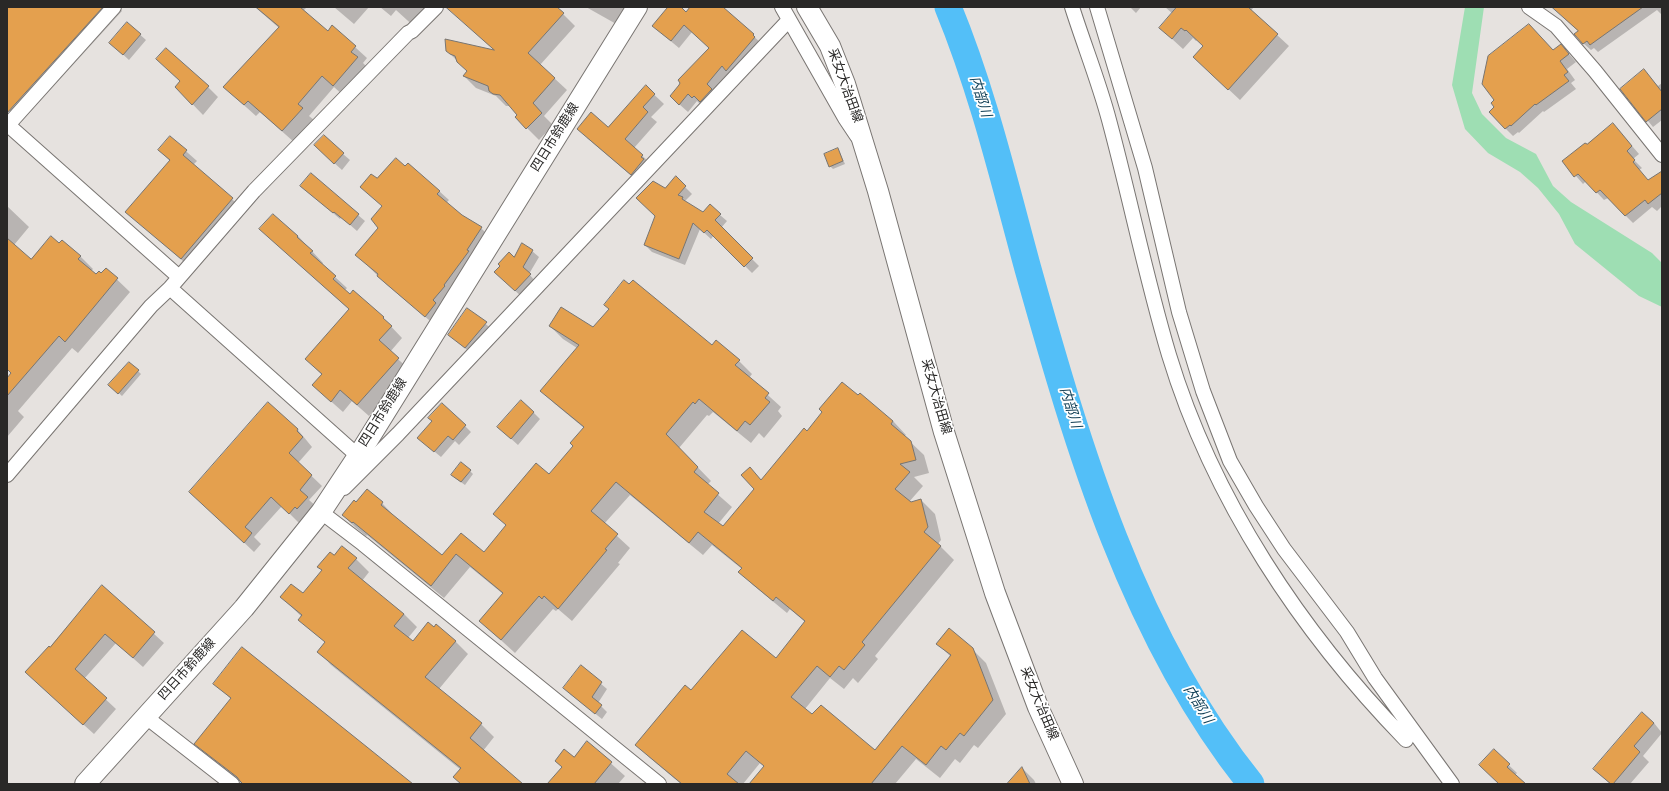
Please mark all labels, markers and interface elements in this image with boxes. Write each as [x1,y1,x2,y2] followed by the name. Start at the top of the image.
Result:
[823,47,865,125] street label: 采女大治田線
[965,74,993,120] water label: 内部川
[529,101,583,175] street label: 四日市鈴鹿線
[917,357,953,437] street label: 采女大治田線
[357,376,411,450] street label: 四日市鈴鹿線
[1055,385,1083,431] water label: 内部川
[156,636,220,704] street label: 四日市鈴鹿線
[1016,665,1060,743] street label: 采女大治田線
[1179,683,1215,727] water label: 内部川

